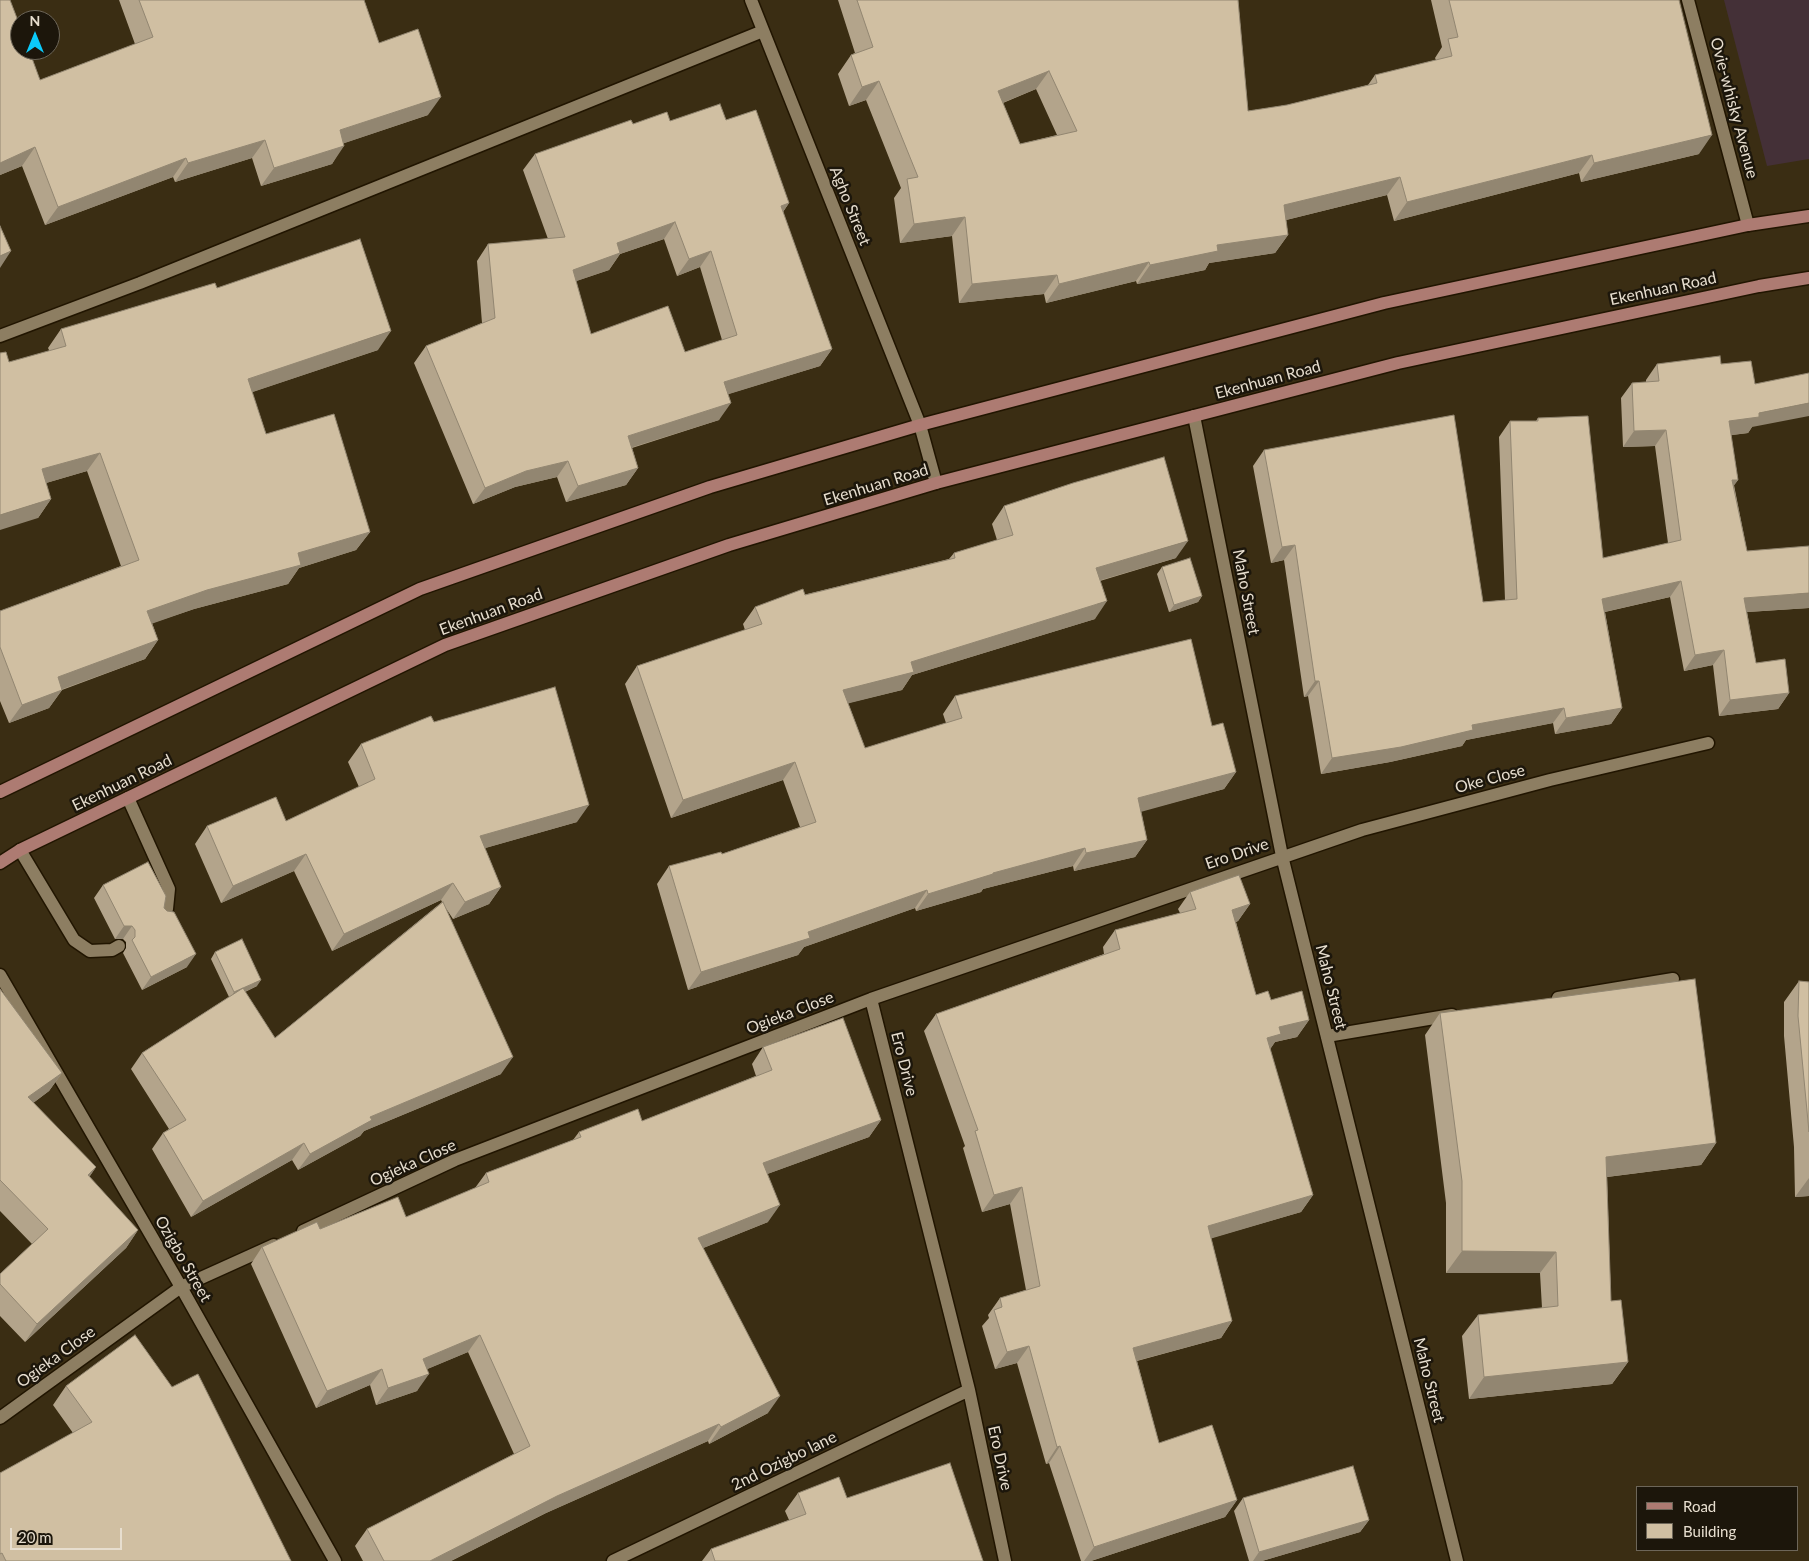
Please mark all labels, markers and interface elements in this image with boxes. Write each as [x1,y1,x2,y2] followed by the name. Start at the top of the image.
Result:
[10,10,60,60] north arrow
[30,12,40,29] text: N
[1706,36,1762,180] street label: Ovie-whisky Avenue
[825,164,875,248] street label: Agho Street
[1608,268,1718,310] street label: Ekenhuan Road
[1213,357,1323,403] street label: Ekenhuan Road
[821,460,931,510] street label: Ekenhuan Road
[1228,548,1264,636] street label: Maho Street
[437,584,545,640] street label: Ekenhuan Road
[69,751,175,815] street label: Ekenhuan Road
[1453,760,1527,798] street label: Oke Close
[1203,834,1271,874] street label: Ero Drive
[1311,943,1351,1031] street label: Maho Street
[743,987,837,1039] street label: Ogieka Close
[887,1030,921,1098] street label: Ero Drive
[367,1135,459,1191] street label: Ogieka Close
[151,1213,215,1305] street label: Ozigbo Street
[13,1322,99,1392] street label: Ogieka Close
[1409,1336,1449,1424] street label: Maho Street
[984,1424,1016,1492] street label: Ero Drive
[728,1427,840,1495] street label: 2nd Ozigbo lane
[1636,1486,1799,1551] legend
[1683,1497,1716,1515] text: Road
[12,1518,125,1550] scale bar
[1683,1522,1736,1540] text: Building
[18,1528,52,1546] text: 20 m

